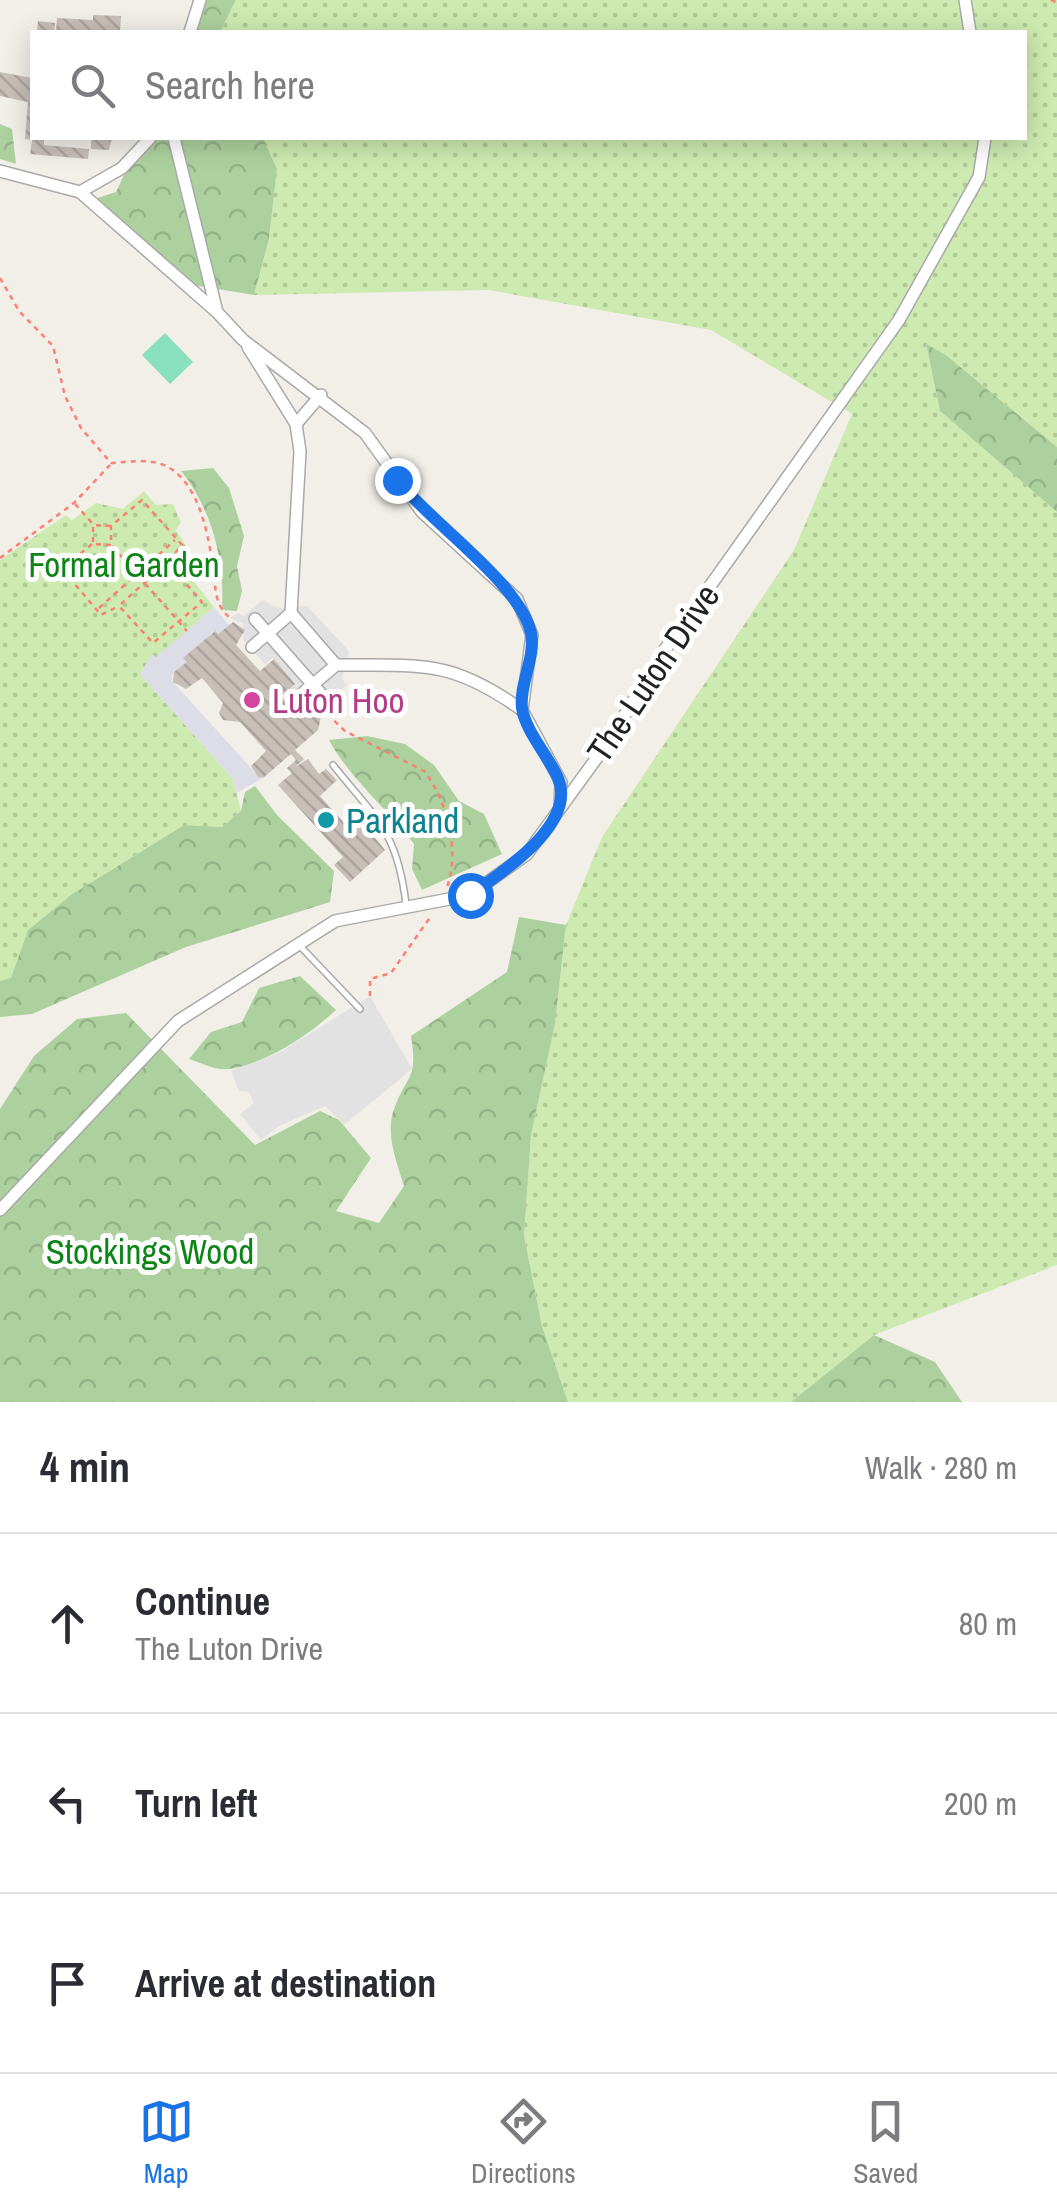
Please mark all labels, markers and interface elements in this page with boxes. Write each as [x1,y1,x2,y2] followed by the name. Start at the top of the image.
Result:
[30,30,1027,140] search box
[65,58,120,113] icon: search
[145,60,315,111] text: Search here
[375,458,421,504] route end
[28,541,220,588] park label: Formal Garden
[576,575,730,771] street label: The Luton Drive
[272,677,404,724] place label: Luton Hoo
[241,689,263,711] marker: Luton Hoo
[346,797,459,844] place label: Parkland
[315,809,337,831] marker: Parkland
[448,873,494,919] route start
[46,1228,254,1275] park label: Stockings Wood
[40,1439,130,1495] text: 4 min
[865,1446,1017,1489] text: Walk · 280 m
[135,1576,270,1627] text: Continue
[40,1596,95,1651] icon: ahead
[959,1602,1017,1645] text: 80 m
[135,1627,323,1670] text: The Luton Drive
[40,1776,95,1831] icon: left
[135,1778,257,1829] text: Turn left
[944,1782,1017,1825] text: 200 m
[40,1956,95,2011] icon: arrive
[135,1958,436,2009] text: Arrive at destination
[139,2094,194,2192] tab: Map
[471,2094,576,2192] tab: Directions
[853,2094,918,2192] tab: Saved

